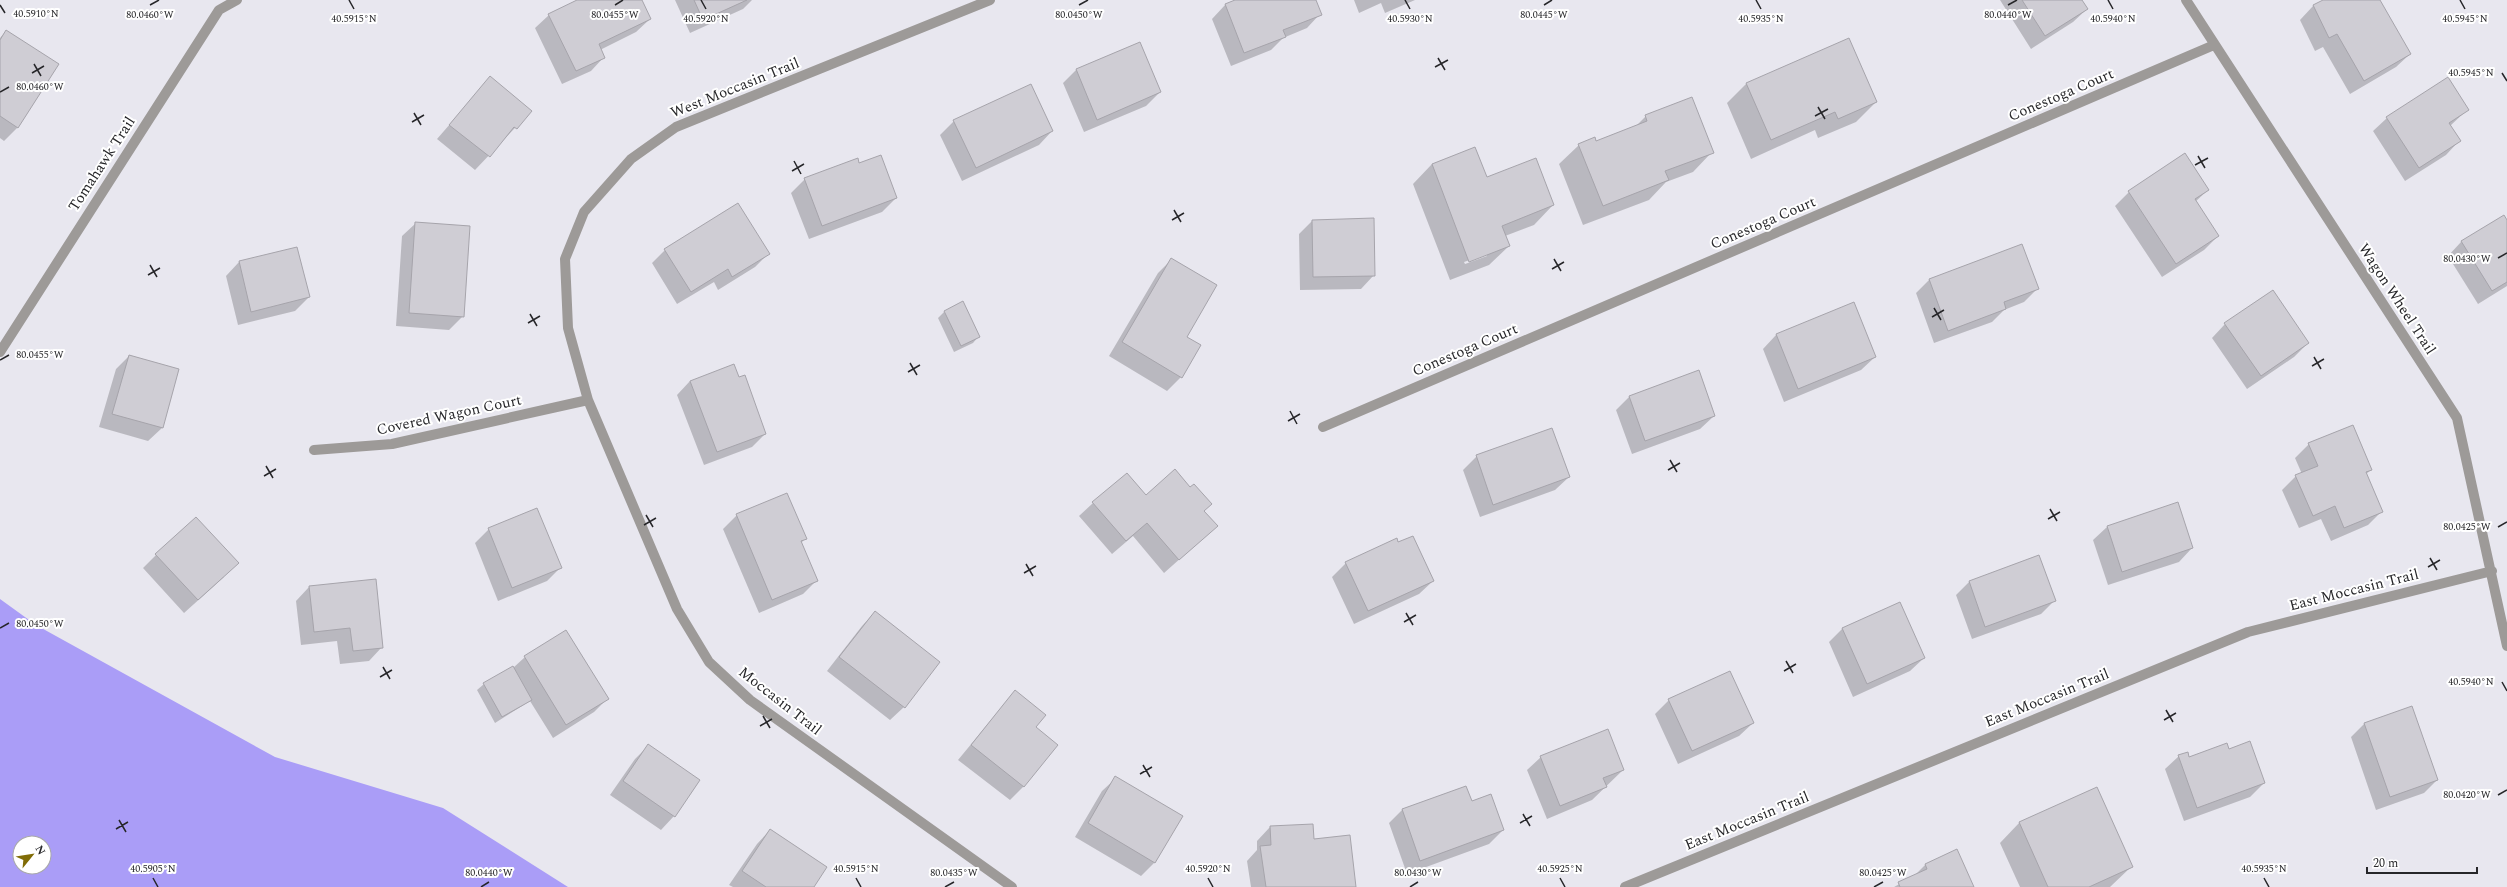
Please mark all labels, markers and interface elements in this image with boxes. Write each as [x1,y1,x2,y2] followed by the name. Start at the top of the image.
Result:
[13,6,59,22] text: 40.5910°N
[126,7,174,23] text: 80.0460°W
[591,7,639,23] text: 80.0455°W
[1055,7,1103,23] text: 80.0450°W
[1520,7,1568,23] text: 80.0445°W
[1984,7,2032,23] text: 80.0440°W
[331,11,377,27] text: 40.5915°N
[683,11,729,27] text: 40.5920°N
[1387,11,1433,27] text: 40.5930°N
[1738,11,1784,27] text: 40.5935°N
[2090,11,2136,27] text: 40.5940°N
[2442,11,2488,27] text: 40.5945°N
[667,52,803,124] street label: West Moccasin Trail
[2005,62,2117,128] street label: Conestoga Court
[2448,65,2494,81] text: 40.5945°N
[16,79,64,95] text: 80.0460°W
[63,112,141,216] street label: Tomahawk Trail
[1707,190,1819,256] street label: Conestoga Court
[2352,239,2442,359] street label: Wagon Wheel Trail
[2443,251,2491,267] text: 80.0430°W
[1409,317,1521,383] street label: Conestoga Court
[16,347,64,363] text: 80.0455°W
[374,388,524,442] street label: Covered Wagon Court
[2443,519,2491,535] text: 80.0425°W
[2287,563,2421,617] street label: East Moccasin Trail
[16,616,64,632] text: 80.0450°W
[733,661,827,741] street label: Moccasin Trail
[1981,662,2113,734] street label: East Moccasin Trail
[2448,674,2494,690] text: 40.5940°N
[1681,785,1813,857] street label: East Moccasin Trail
[2443,787,2491,803] text: 80.0420°W
[12,835,52,875] north arrow
[31,842,50,858] text: N
[2367,849,2477,875] scale bar
[2373,854,2398,873] text: 20 m
[130,861,176,877] text: 40.5905°N
[833,861,879,877] text: 40.5915°N
[1185,861,1231,877] text: 40.5920°N
[1537,861,1583,877] text: 40.5925°N
[2241,861,2287,877] text: 40.5935°N
[465,865,513,881] text: 80.0440°W
[930,865,978,881] text: 80.0435°W
[1394,865,1442,881] text: 80.0430°W
[1859,865,1907,881] text: 80.0425°W

